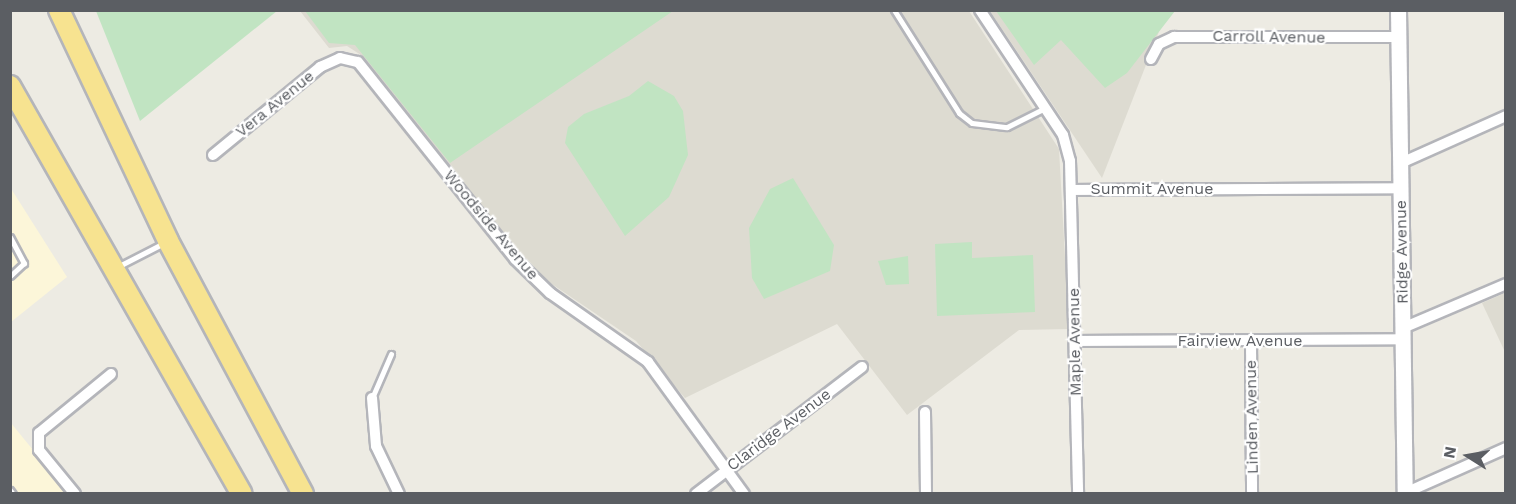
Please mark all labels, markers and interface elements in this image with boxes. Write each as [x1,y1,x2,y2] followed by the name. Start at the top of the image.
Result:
[1212,26,1326,48] street label: Carroll Avenue
[232,66,318,142] street label: Vera Avenue
[439,166,543,284] street label: Woodside Avenue
[1090,179,1214,199] street label: Summit Avenue
[1391,200,1413,304] street label: Ridge Avenue
[1064,287,1086,397] street label: Maple Avenue
[1177,331,1303,351] street label: Fairview Avenue
[1241,359,1263,475] street label: Linden Avenue
[723,385,835,475] street label: Claridge Avenue
[1438,426,1498,486] north arrow
[1439,445,1460,460] text: N

